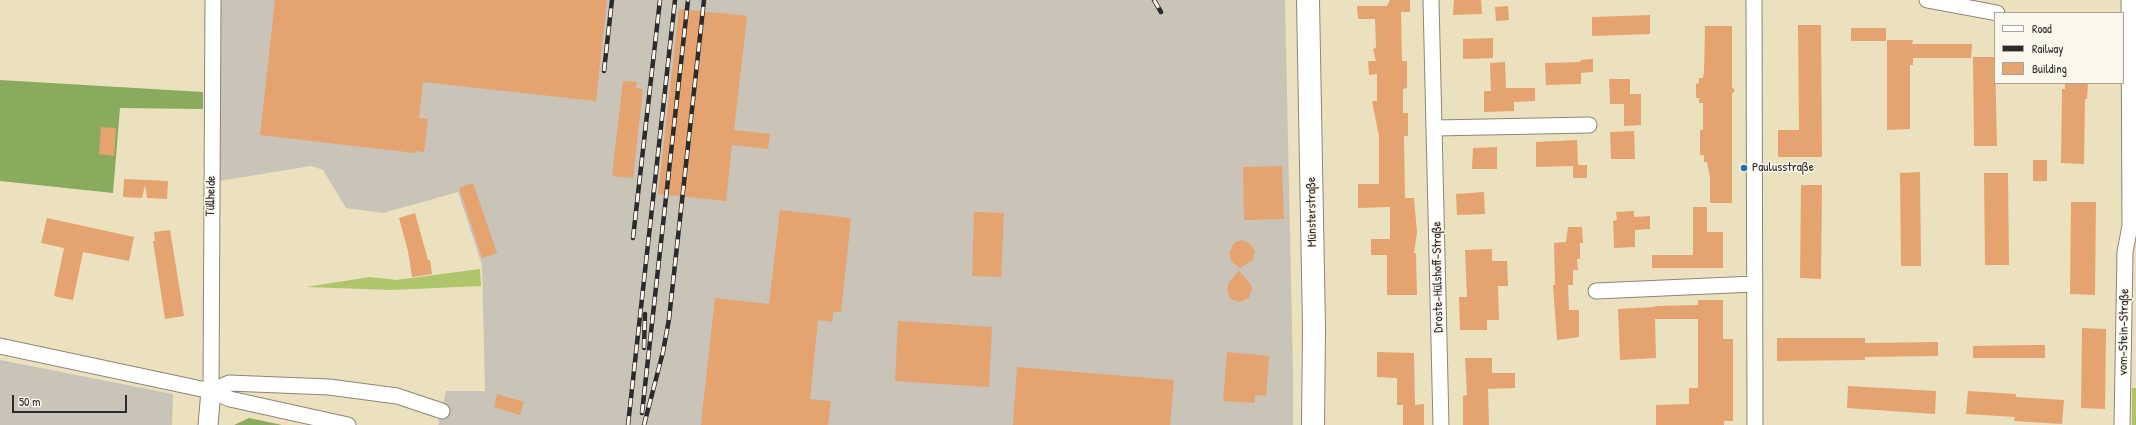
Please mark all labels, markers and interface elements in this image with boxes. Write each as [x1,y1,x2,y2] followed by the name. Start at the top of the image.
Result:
[1994,12,2124,84] legend
[2032,20,2052,37] text: Road
[2032,40,2063,57] text: Railway
[2032,60,2067,77] text: Building
[1752,160,1814,176] place label: Paulusstraße
[1739,163,1749,173] marker: Paulusstraße
[203,176,219,216] street label: Tüllheide
[1304,177,1320,247] street label: Münsterstraße
[1429,221,1447,333] street label: Droste-Hülshoff-Straße
[2115,288,2133,376] street label: vom-Stein-Straße
[14,387,129,413] scale bar
[19,393,40,410] text: 50 m

